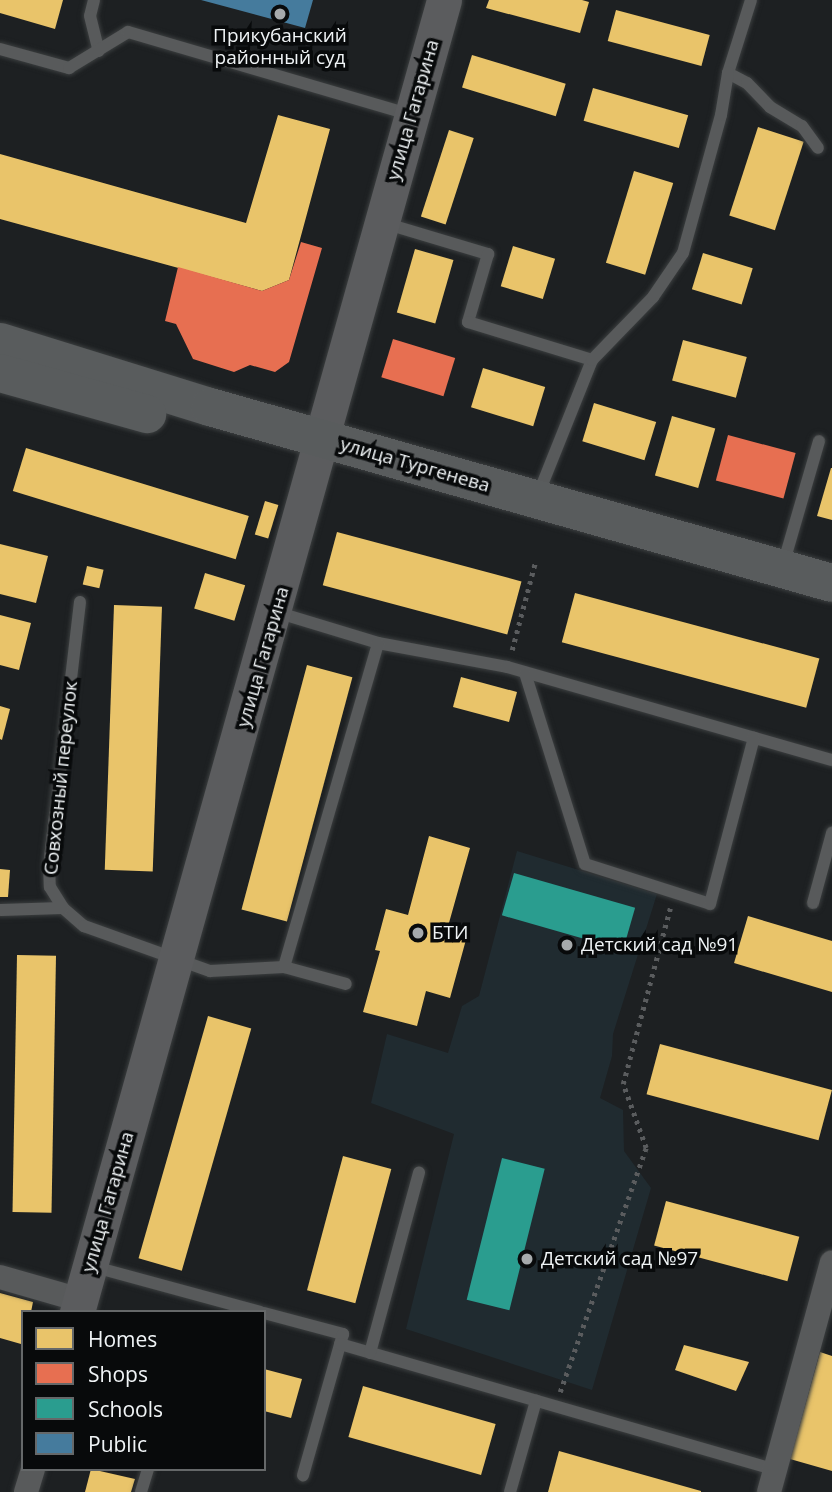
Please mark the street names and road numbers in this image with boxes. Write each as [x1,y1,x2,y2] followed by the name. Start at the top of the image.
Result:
[382,37,444,183] street label: улица Гагарина
[338,433,492,497] street label: улица Тургенева
[232,584,294,730] street label: улица Гагарина
[39,680,83,876] street label: Совхозный переулок
[77,1129,139,1275] street label: улица Гагарина

